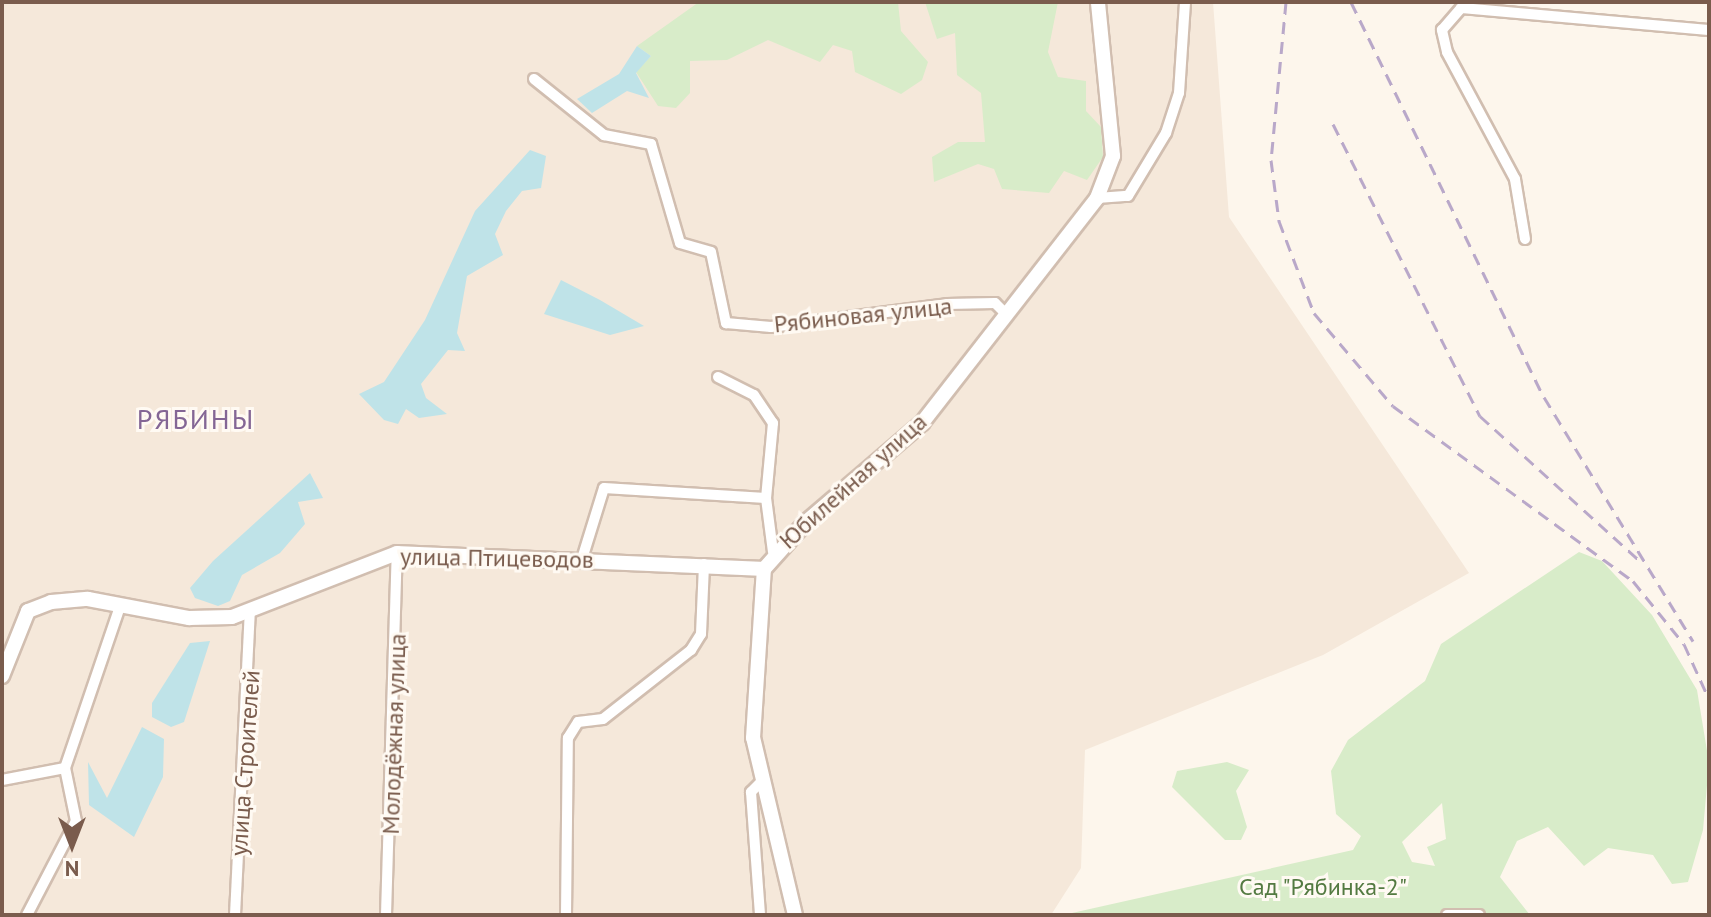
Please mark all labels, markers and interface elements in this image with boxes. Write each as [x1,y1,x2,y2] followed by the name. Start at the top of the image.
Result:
[773,291,953,339] street label: Рябиновая улица
[137,402,255,436] district label: РЯБИНЫ
[773,407,933,555] street label: Юбилейная улица
[400,542,594,574] street label: улица Птицеводов
[376,633,412,835] street label: Молодёжная улица
[224,669,266,857] street label: улица Строителей
[32,805,112,885] north arrow
[65,855,79,883] text: N
[1238,873,1408,901] park label: Сад "Рябинка-2"

